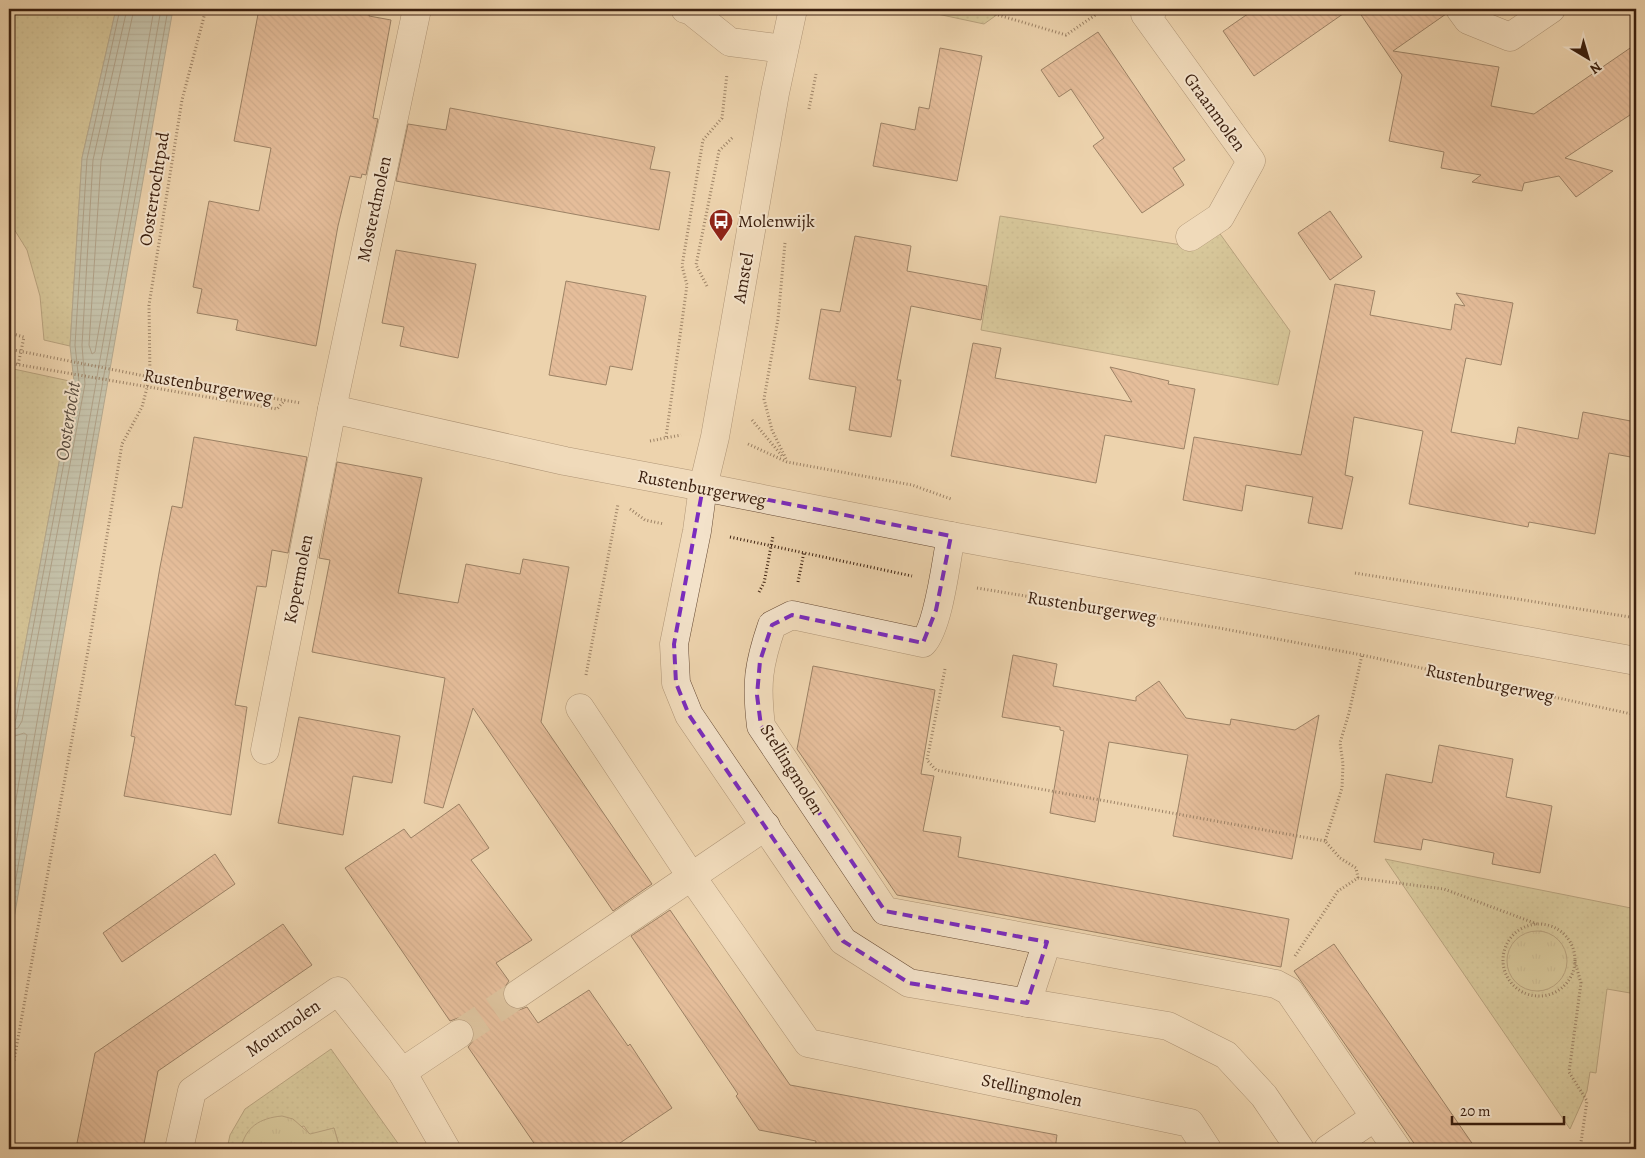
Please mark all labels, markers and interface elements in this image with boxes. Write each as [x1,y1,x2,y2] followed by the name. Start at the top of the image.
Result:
[1562,32,1612,82] north arrow
[1586,57,1606,78] text: N
[1178,68,1252,156] street label: Graanmolen
[133,130,175,248] street label: Oostertochtpad
[351,154,397,264] street label: Mosterdmolen
[708,208,734,242] bus stop icon: Molenwijk
[738,209,815,233] place label: Molenwijk
[727,250,759,306] street label: Amstel
[142,363,274,409] street label: Rustenburgerweg
[49,378,87,463] water label: Oostertocht
[636,464,768,512] street label: Rustenburgerweg
[278,532,318,626] street label: Kopermolen
[1026,585,1158,629] street label: Rustenburgerweg
[1424,658,1556,708] street label: Rustenburgerweg
[755,719,829,819] street label: Stellingmolen
[241,993,325,1062] street label: Moutmolen
[979,1068,1085,1112] street label: Stellingmolen
[1452,1093,1565,1125] scale bar
[1460,1101,1491,1121] text: 20 m

